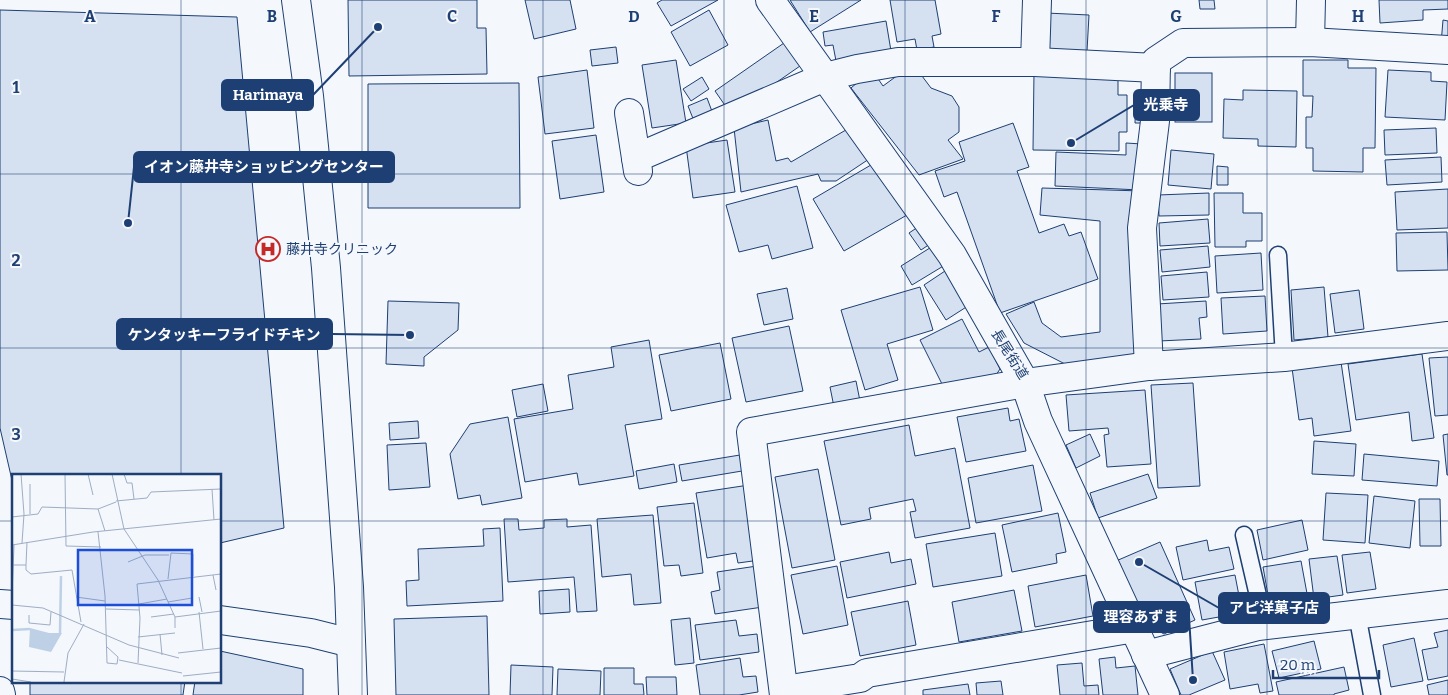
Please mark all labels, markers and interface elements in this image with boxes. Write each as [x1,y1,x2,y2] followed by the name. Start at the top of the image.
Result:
[84,7,96,26] text: A
[267,7,277,26] text: B
[447,7,457,26] text: C
[628,7,640,26] text: D
[809,7,819,26] text: E
[992,7,1001,26] text: F
[1170,7,1182,26] text: G
[1352,7,1365,26] text: H
[13,78,20,97] text: 1
[222,80,313,110] callout: Harimaya
[233,86,304,104] text: Harimaya
[1134,90,1199,120] callout: 光乗寺
[1143,96,1189,114] text: 光乗寺
[134,152,394,182] callout: イオン藤井寺ショッピングセンター
[144,158,384,176] text: イオン藤井寺ショッピングセンター
[255,236,281,262] hospital icon: 藤井寺クリニック
[286,241,398,258] place label: 藤井寺クリニック
[11,251,21,270] text: 2
[117,319,332,349] callout: ケンタッキーフライドチキン
[127,326,321,344] text: ケンタッキーフライドチキン
[988,326,1032,383] street label: 長尾街道
[11,425,21,444] text: 3
[12,474,221,682] inset map
[1219,593,1329,623] callout: アピ洋菓子店
[1229,599,1319,617] text: アピ洋菓子店
[1094,602,1189,632] callout: 理容あずま
[1103,608,1179,626] text: 理容あずま
[1273,648,1379,680] scale bar
[1280,656,1316,674] text: 20 m

